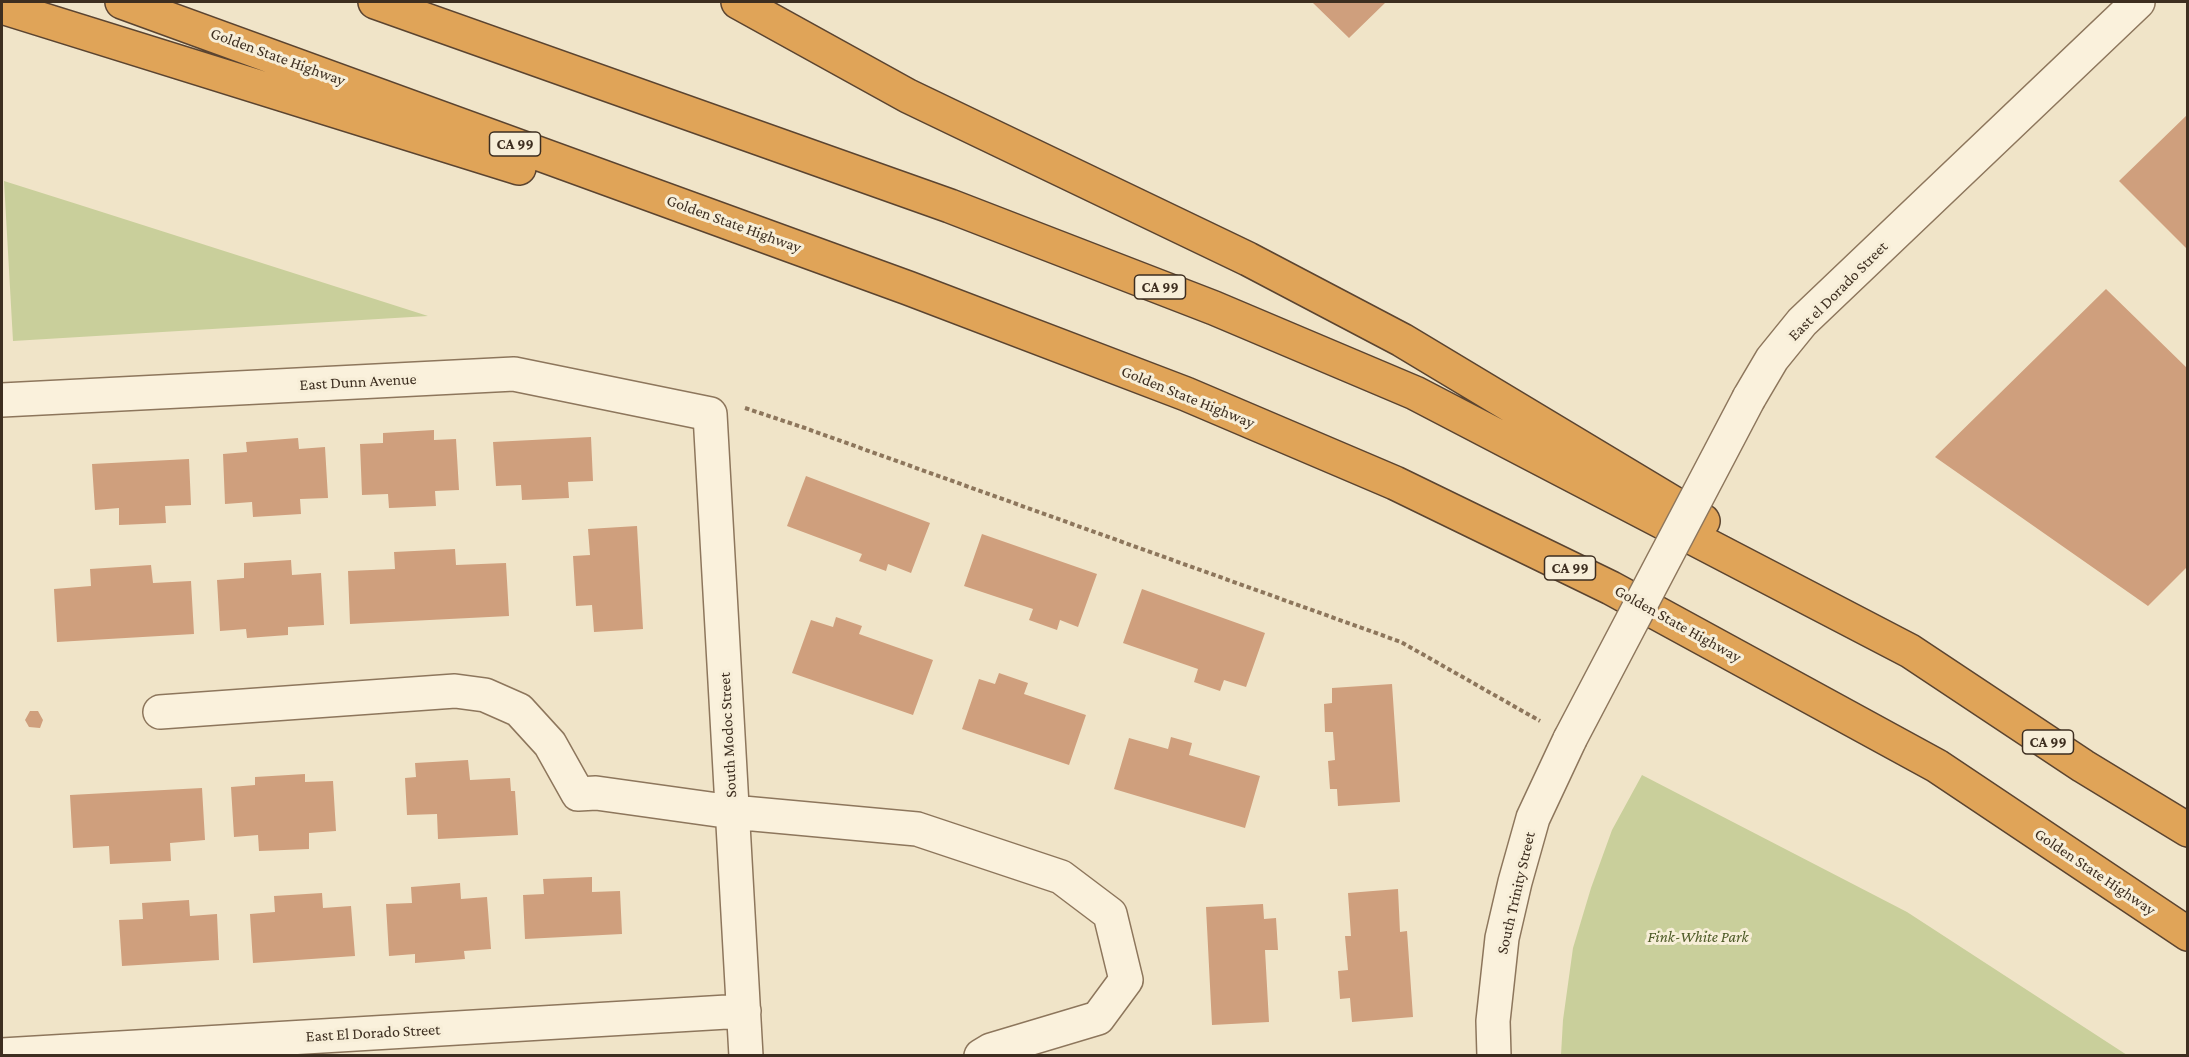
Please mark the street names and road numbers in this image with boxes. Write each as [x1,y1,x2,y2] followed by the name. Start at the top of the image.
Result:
[208,24,348,90] street label: Golden State Highway
[490,132,540,156] road number: CA 99
[664,191,804,257] street label: Golden State Highway
[1784,237,1892,345] street label: East el Dorado Street
[1134,275,1186,299] road number: CA 99
[1119,362,1257,432] street label: Golden State Highway
[299,369,417,395] street label: East Dunn Avenue
[1544,556,1596,580] road number: CA 99
[1611,581,1745,667] street label: Golden State Highway
[715,672,741,798] street label: South Modoc Street
[2022,730,2074,754] road number: CA 99
[2031,824,2159,920] street label: Golden State Highway
[1493,830,1539,956] street label: South Trinity Street
[305,1020,441,1046] street label: East El Dorado Street

